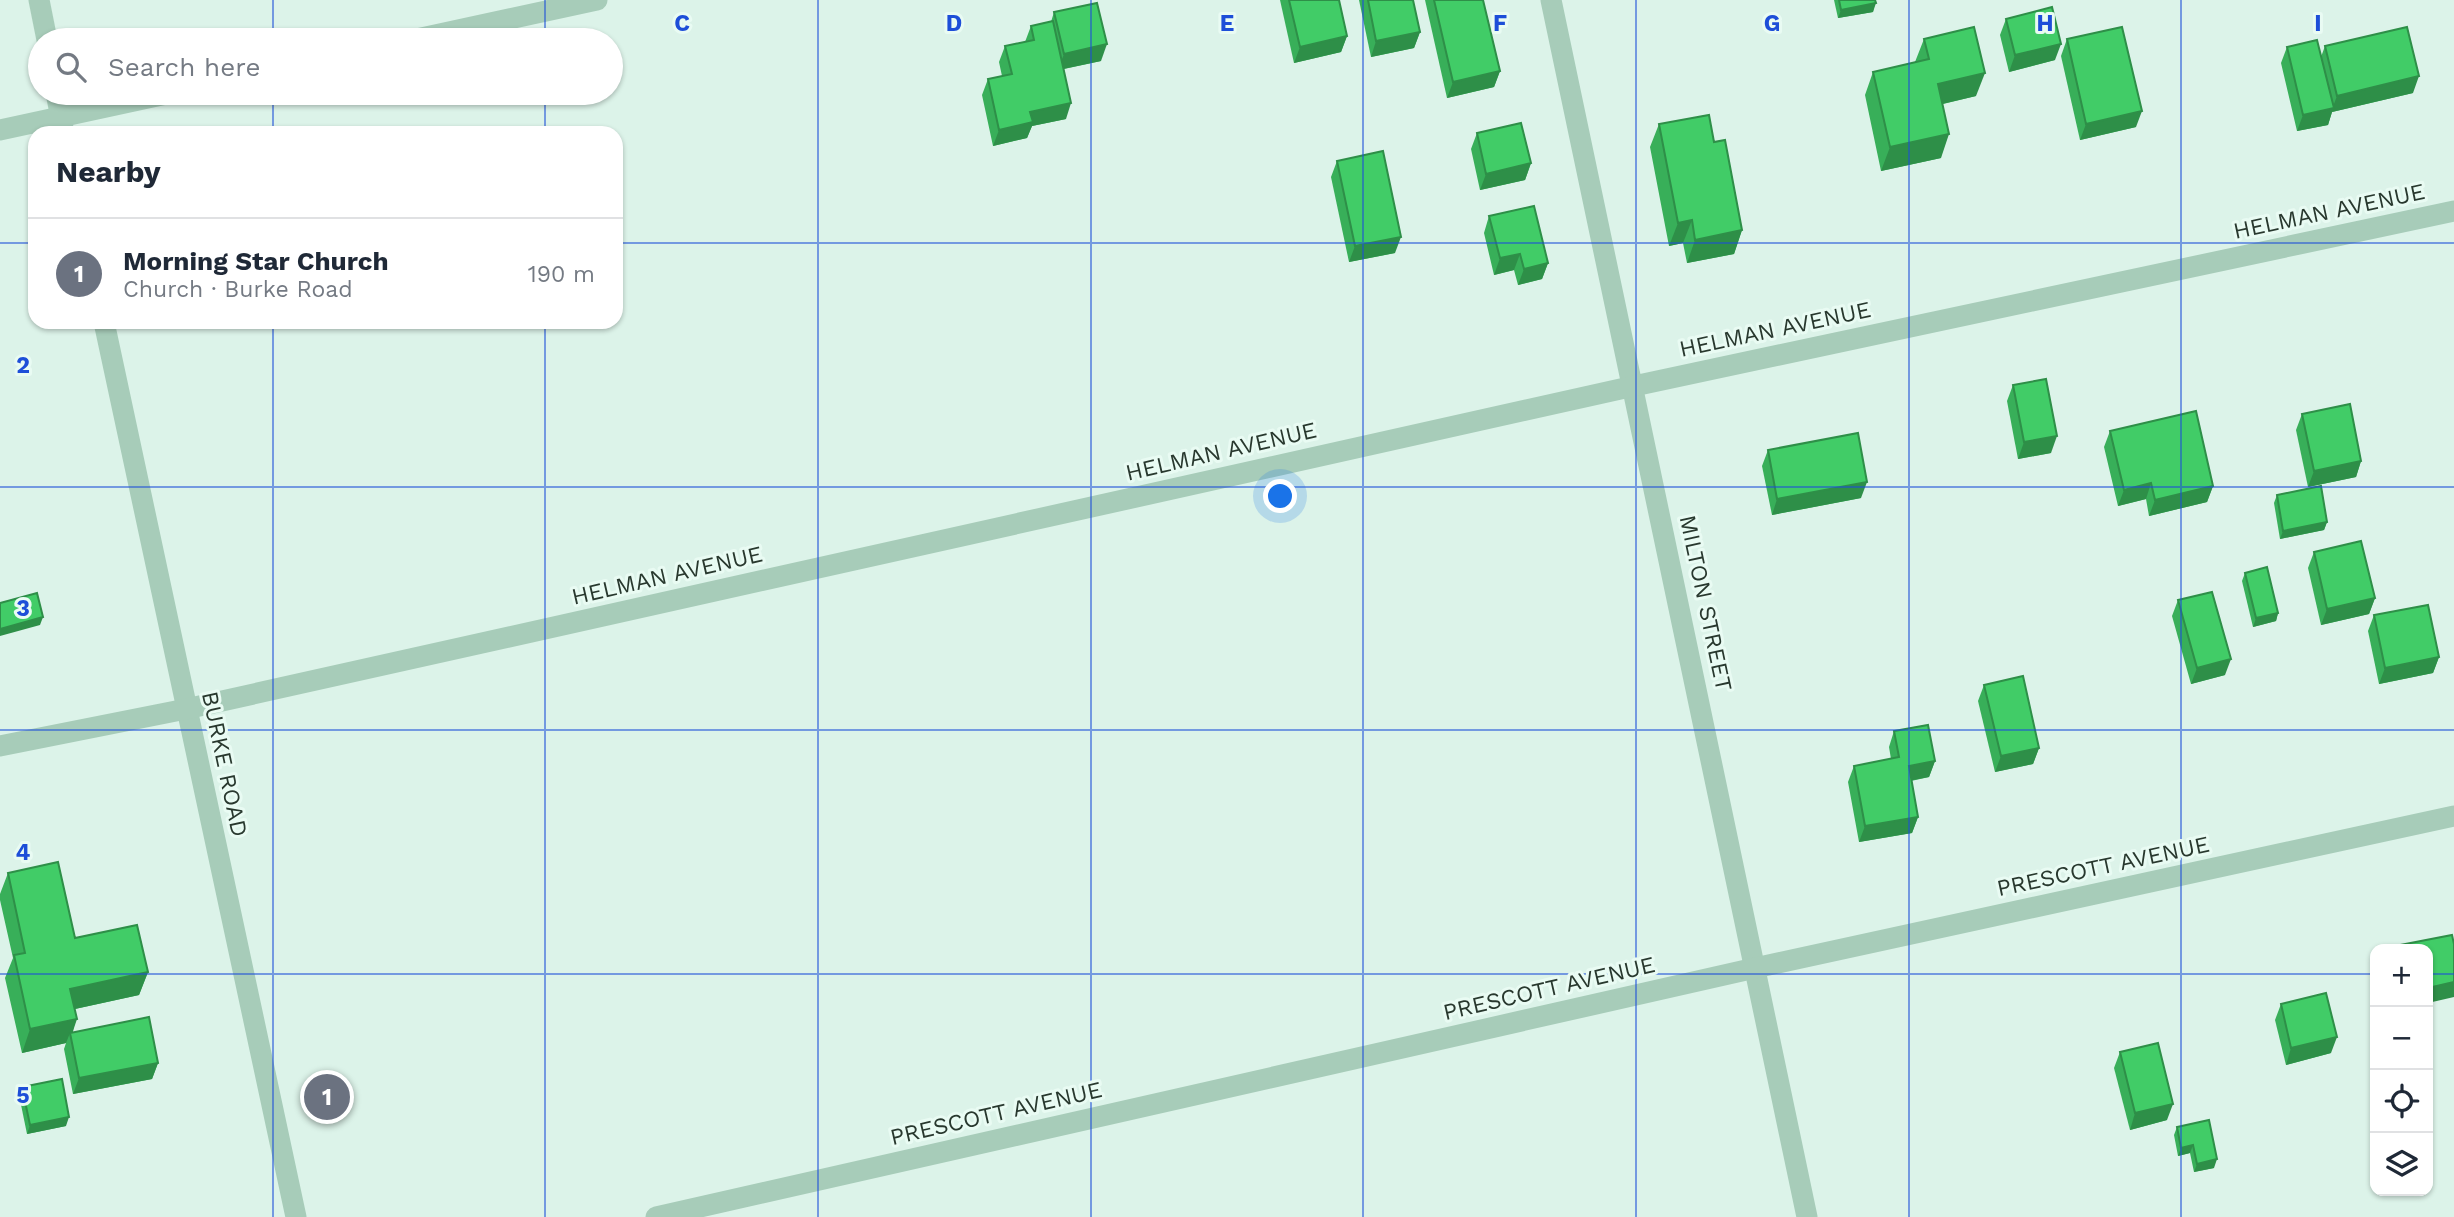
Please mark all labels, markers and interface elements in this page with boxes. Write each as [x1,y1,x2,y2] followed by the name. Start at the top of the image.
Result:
[674,10,690,37] text: C
[946,10,962,37] text: D
[1220,10,1234,37] text: E
[1493,10,1507,37] text: F
[1764,10,1780,37] text: G
[2036,10,2054,37] text: H
[2314,10,2322,37] text: I
[28,28,623,105] search box
[52,48,90,86] icon: search
[108,52,260,82] text: Search here
[56,154,161,189] text: Nearby
[2231,178,2427,245] street label: HELMAN AVENUE
[123,246,389,276] text: Morning Star Church
[74,261,84,288] text: 1
[528,261,595,288] text: 190 m
[123,276,353,303] text: Church · Burke Road
[1677,296,1873,363] street label: HELMAN AVENUE
[16,352,30,379] text: 2
[1123,416,1319,487] street label: HELMAN AVENUE
[1263,479,1297,513] your location
[1674,513,1737,694] street label: MILTON STREET
[569,540,765,611] street label: HELMAN AVENUE
[16,595,30,622] text: 3
[196,689,253,839] street label: BURKE ROAD
[1994,831,2212,902] street label: PRESCOTT AVENUE
[16,839,31,866] text: 4
[2370,944,2433,1196] map controls
[2370,944,2433,1007] button: +
[1441,951,1658,1026] street label: PRESCOTT AVENUE
[2370,1007,2433,1070] button: −
[2370,1070,2433,1133] button: locate
[304,1071,350,1123] pin: 1
[888,1076,1105,1151] street label: PRESCOTT AVENUE
[16,1082,30,1109] text: 5
[2370,1133,2433,1196] button: layers

